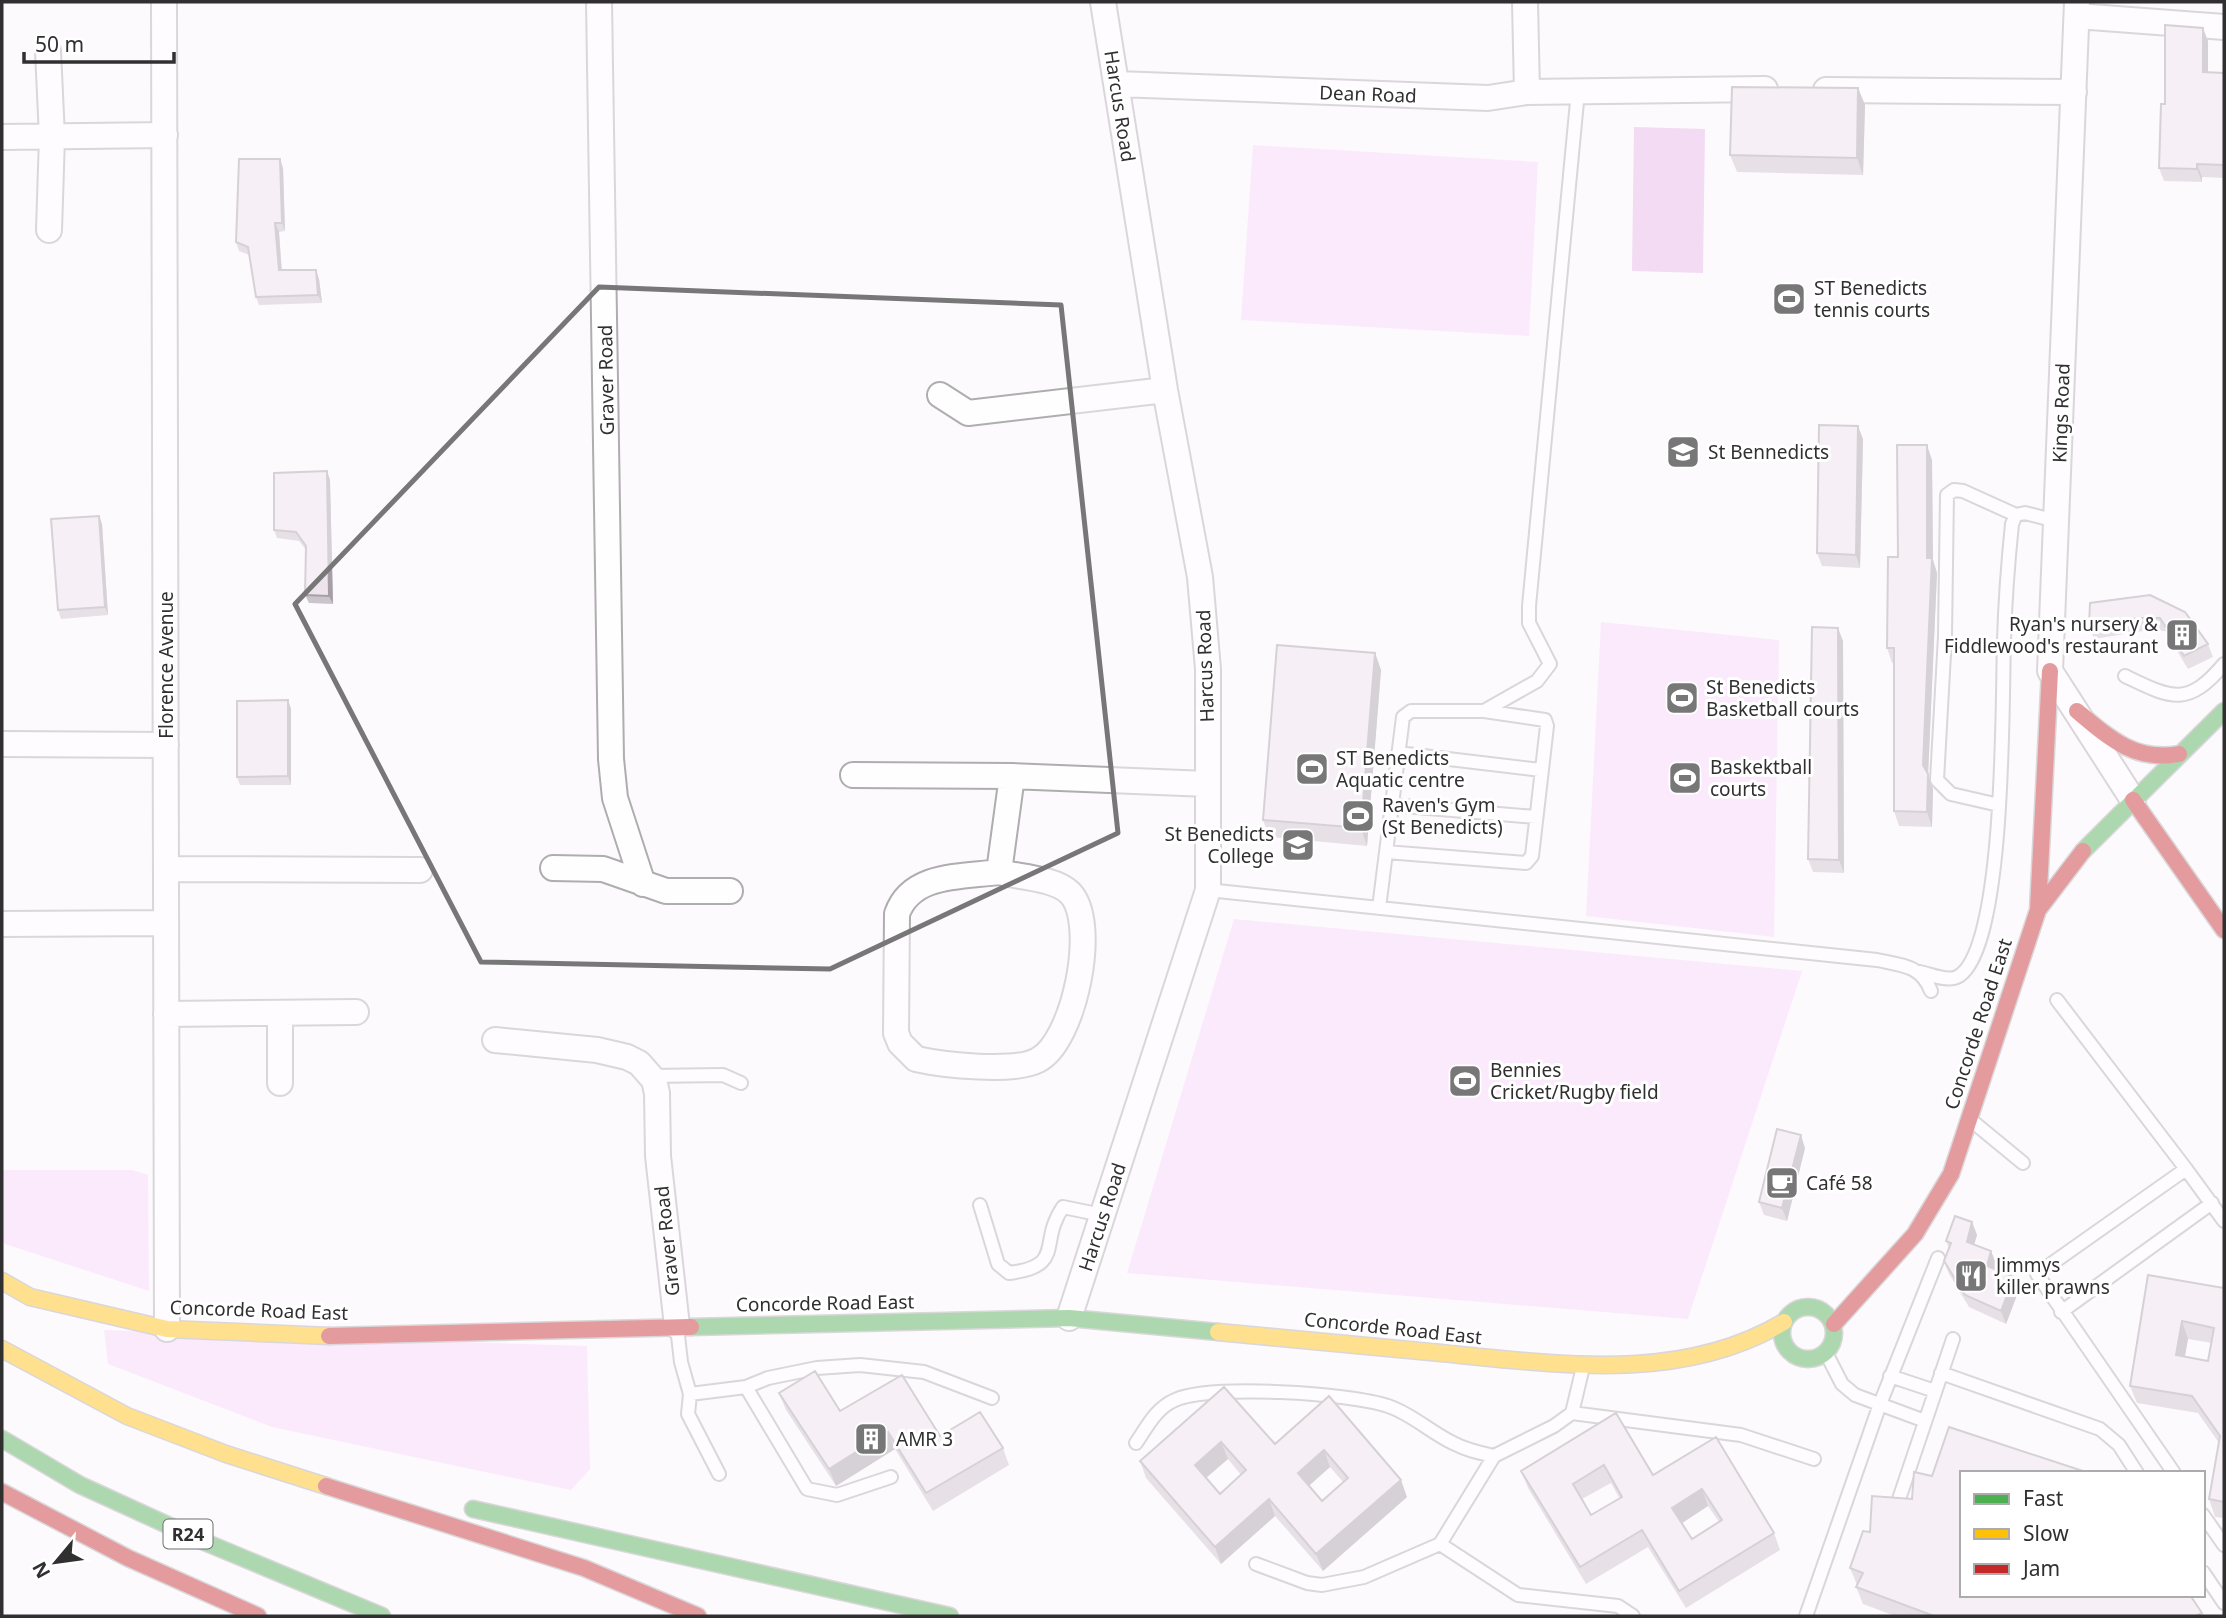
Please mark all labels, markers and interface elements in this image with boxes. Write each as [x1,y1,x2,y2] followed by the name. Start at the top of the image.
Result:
[24,21,175,65] scale bar
[35,30,84,58] text: 50 m
[1098,48,1142,164] street label: Harcus Road
[1319,79,1417,109] street label: Dean Road
[1814,275,1930,323] place label: ST Benedicts tennis courts
[1770,280,1808,318] sports icon: ST Benedicts tennis courts
[592,324,620,436] street label: Graver Road
[2046,363,2076,463] street label: Kings Road
[1664,433,1702,471] school or university icon: St Bennedicts
[1708,439,1829,465] place label: St Bennedicts
[153,591,179,739] street label: Florence Avenue
[1190,609,1220,723] street label: Harcus Road
[1944,611,2158,659] place label: Ryan's nursery & Fiddlewood's restaurant
[2163,616,2201,654] building icon: Ryan's nursery & Fiddlewood's restaurant
[1706,674,1859,722] place label: St Benedicts Basketball courts
[1663,679,1701,717] sports icon: St Benedicts Basketball courts
[1336,745,1465,793] place label: ST Benedicts Aquatic centre
[1293,750,1331,788] sports icon: ST Benedicts Aquatic centre
[1710,754,1812,802] place label: Baskektball courts
[1666,759,1704,797] sports icon: Baskektball courts
[1382,792,1503,840] place label: Raven's Gym (St Benedicts)
[1339,797,1377,835] sports icon: Raven's Gym (St Benedicts)
[1165,821,1274,869] place label: St Benedicts College
[1279,826,1317,864] school or university icon: St Benedicts College
[1938,935,2018,1113] street label: Concorde Road East
[1490,1057,1659,1105] place label: Bennies Cricket/Rugby field
[1446,1062,1484,1100] sports icon: Bennies Cricket/Rugby field
[1072,1159,1132,1275] street label: Harcus Road
[1763,1164,1801,1202] cafe icon: Café 58
[1806,1170,1873,1196] place label: Café 58
[648,1185,686,1297] street label: Graver Road
[1994,1252,2110,1300] place label: Jimmys killer prawns
[1952,1257,1990,1295] restaurant icon: Jimmys killer prawns
[736,1288,915,1318] street label: Concorde Road East
[169,1294,349,1326] street label: Concorde Road East
[1303,1306,1483,1350] street label: Concorde Road East
[852,1420,890,1458] building icon: AMR 3
[896,1426,953,1452] place label: AMR 3
[1960,1471,2205,1597] legend
[2023,1484,2064,1512] text: Fast
[2023,1519,2069,1547] text: Slow
[164,1520,212,1548] road number: R24
[21,1527,91,1597] north arrow
[2021,1554,2060,1582] text: Jam
[26,1557,56,1583] text: N

